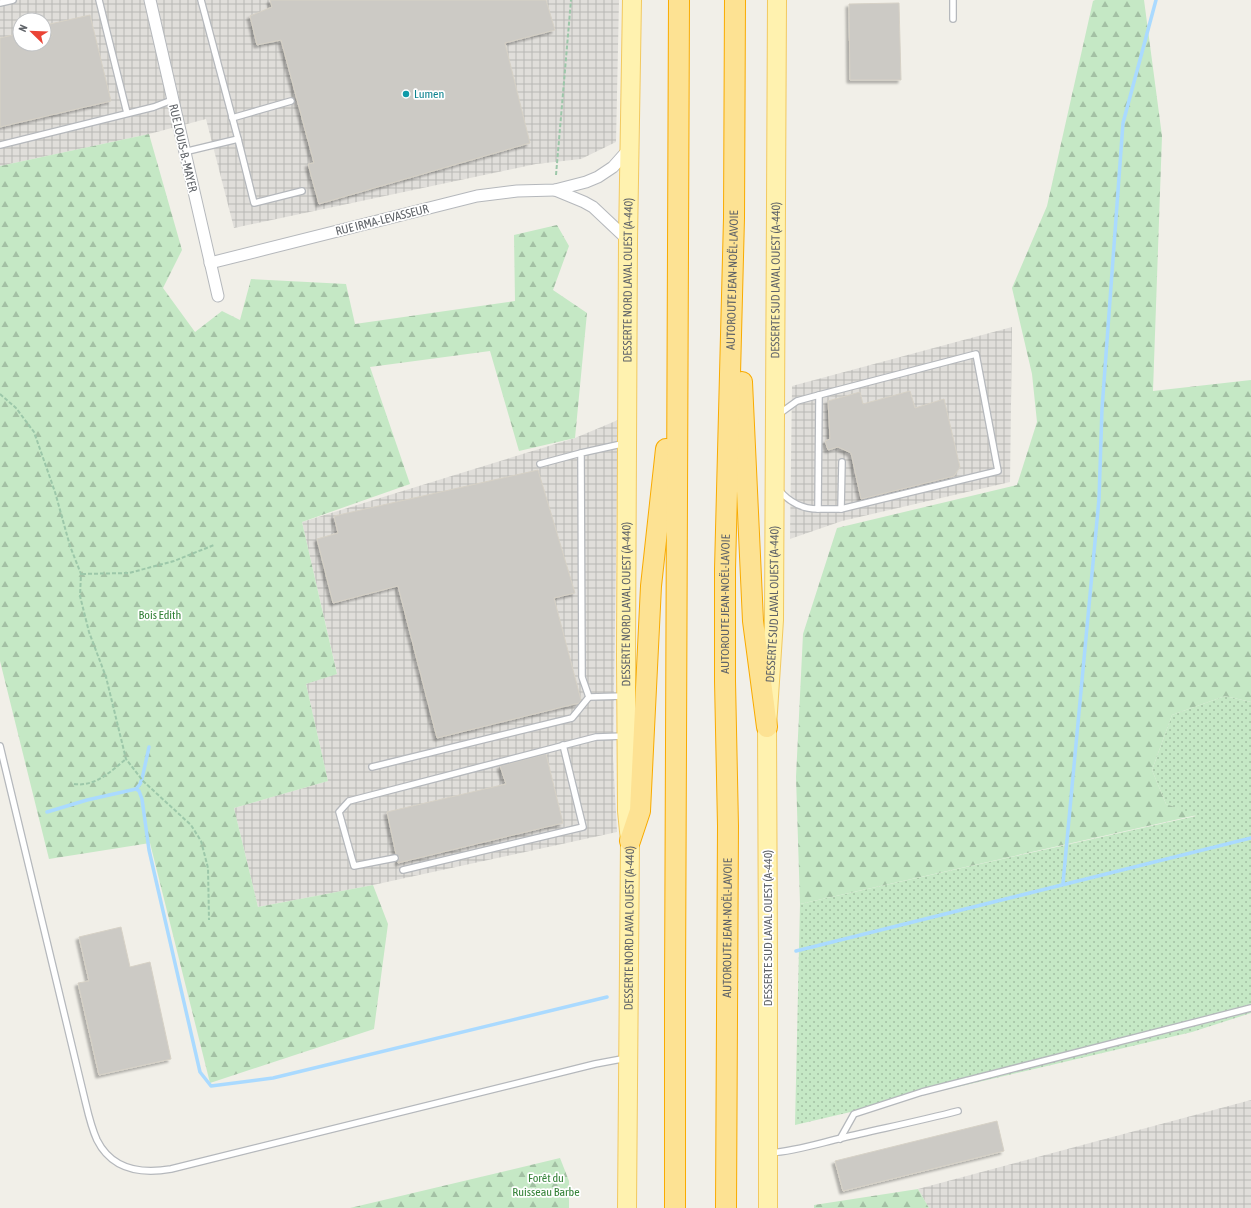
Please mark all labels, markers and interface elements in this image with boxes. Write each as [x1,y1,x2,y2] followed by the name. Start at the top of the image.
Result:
[12,12,52,52] north arrow
[16,23,30,33] text: N
[414,87,444,101] place label: Lumen
[401,89,411,99] marker: Lumen
[166,103,200,193] street label: RUE LOUIS-B.-MAYER
[620,198,636,363] street label: DESSERTE NORD LAVAL OUEST (A-440)
[334,202,430,238] street label: RUE IRMA-LEVASSEUR
[768,202,783,359] street label: DESSERTE SUD LAVAL OUEST (A-440)
[724,210,741,350] street label: AUTOROUTE JEAN-NOËL-LAVOIE
[619,522,634,687] street label: DESSERTE NORD LAVAL OUEST (A-440)
[763,526,781,683] street label: DESSERTE SUD LAVAL OUEST (A-440)
[718,534,733,674] street label: AUTOROUTE JEAN-NOËL-LAVOIE
[139,608,181,622] park label: Bois Edith
[622,846,637,1010] street label: DESSERTE NORD LAVAL OUEST (A-440)
[761,850,775,1006] street label: DESSERTE SUD LAVAL OUEST (A-440)
[720,858,735,998] street label: AUTOROUTE JEAN-NOËL-LAVOIE
[512,1171,580,1199] park label: Forêt du Ruisseau Barbe

